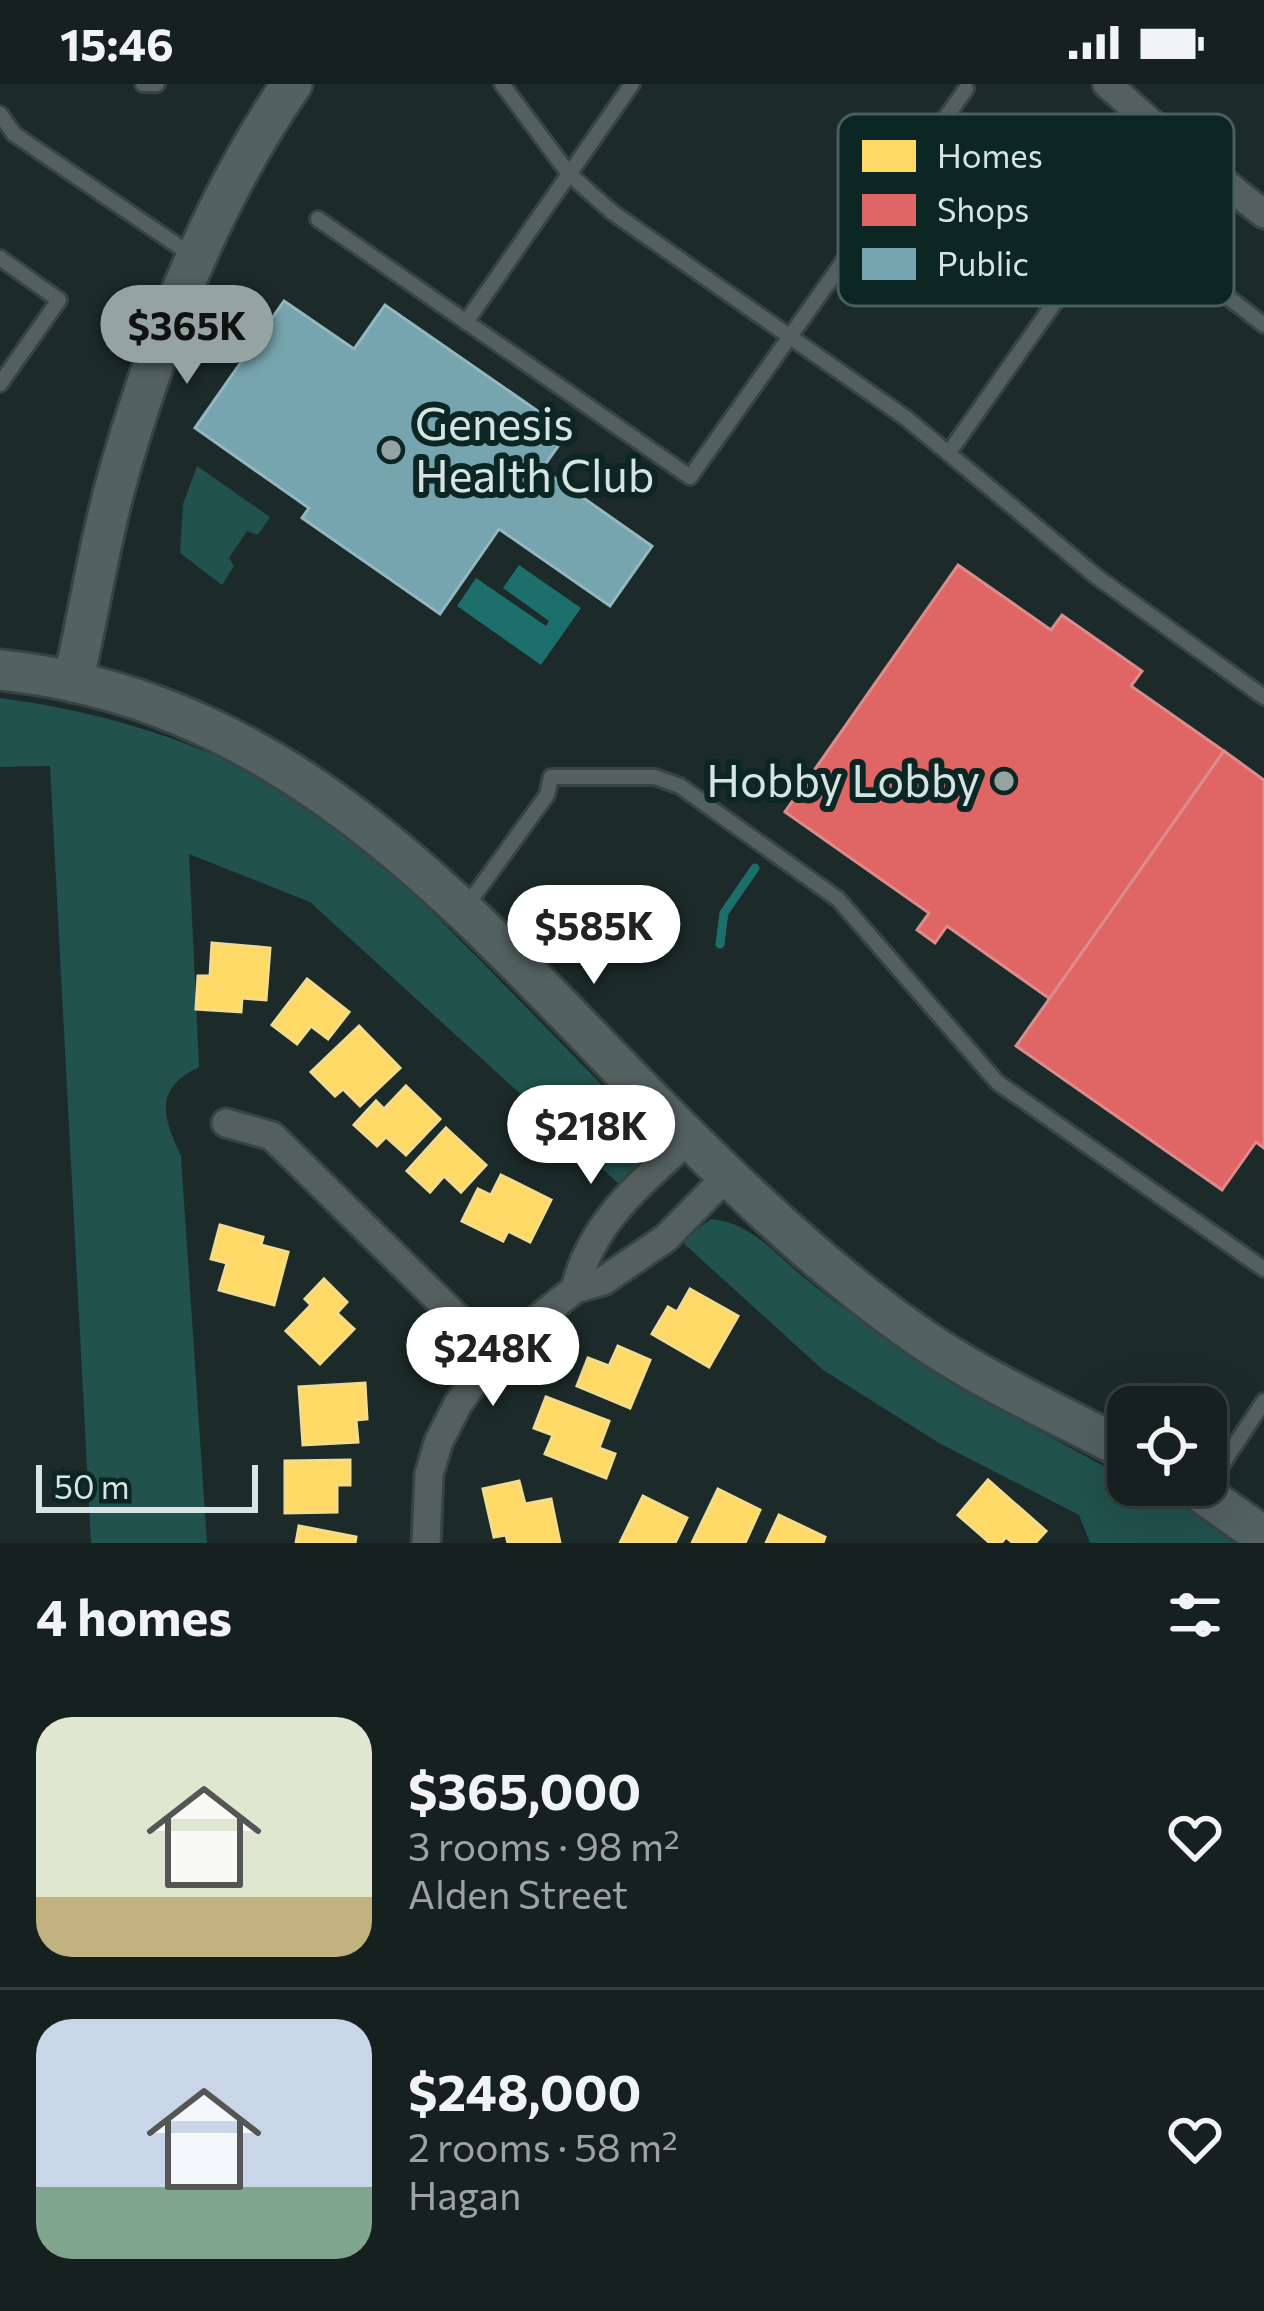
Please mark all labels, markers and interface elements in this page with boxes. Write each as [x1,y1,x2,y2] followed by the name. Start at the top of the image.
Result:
[60,15,174,70] text: 15:46
[838,114,1234,306] legend
[937,134,1043,175] text: Homes
[937,188,1029,229] text: Shops
[937,242,1029,283] text: Public
[103,285,271,387] pin: $365K
[127,300,247,348] text: $365K
[415,394,654,501] place label: Genesis Health Club
[378,437,404,463] marker: Genesis Health Club
[706,751,980,806] place label: Hobby Lobby
[991,768,1017,794] marker: Hobby Lobby
[510,885,678,987] pin: $585K
[534,900,654,948] text: $585K
[507,1085,675,1187] pin: $218K
[534,1100,648,1148] text: $218K
[409,1307,577,1409] pin: $248K
[433,1322,553,1370] text: $248K
[1107,1386,1227,1506] map controls
[1107,1386,1227,1506] button: locate
[36,1459,258,1512] scale bar
[54,1465,130,1506] text: 50 m
[1162,1582,1228,1648] icon: filters
[36,1584,232,1647] text: 4 homes
[408,1758,641,1821] text: $365,000
[132,1765,276,1909] icon: home
[1162,1804,1228,1870] icon: heart
[408,1821,680,1869] text: 3 rooms · 98 m²
[408,1869,628,1917] text: Alden Street
[408,2059,641,2122] text: $248,000
[132,2067,276,2211] icon: home
[1162,2106,1228,2172] icon: heart
[408,2122,678,2170] text: 2 rooms · 58 m²
[408,2170,521,2218] text: Hagan

